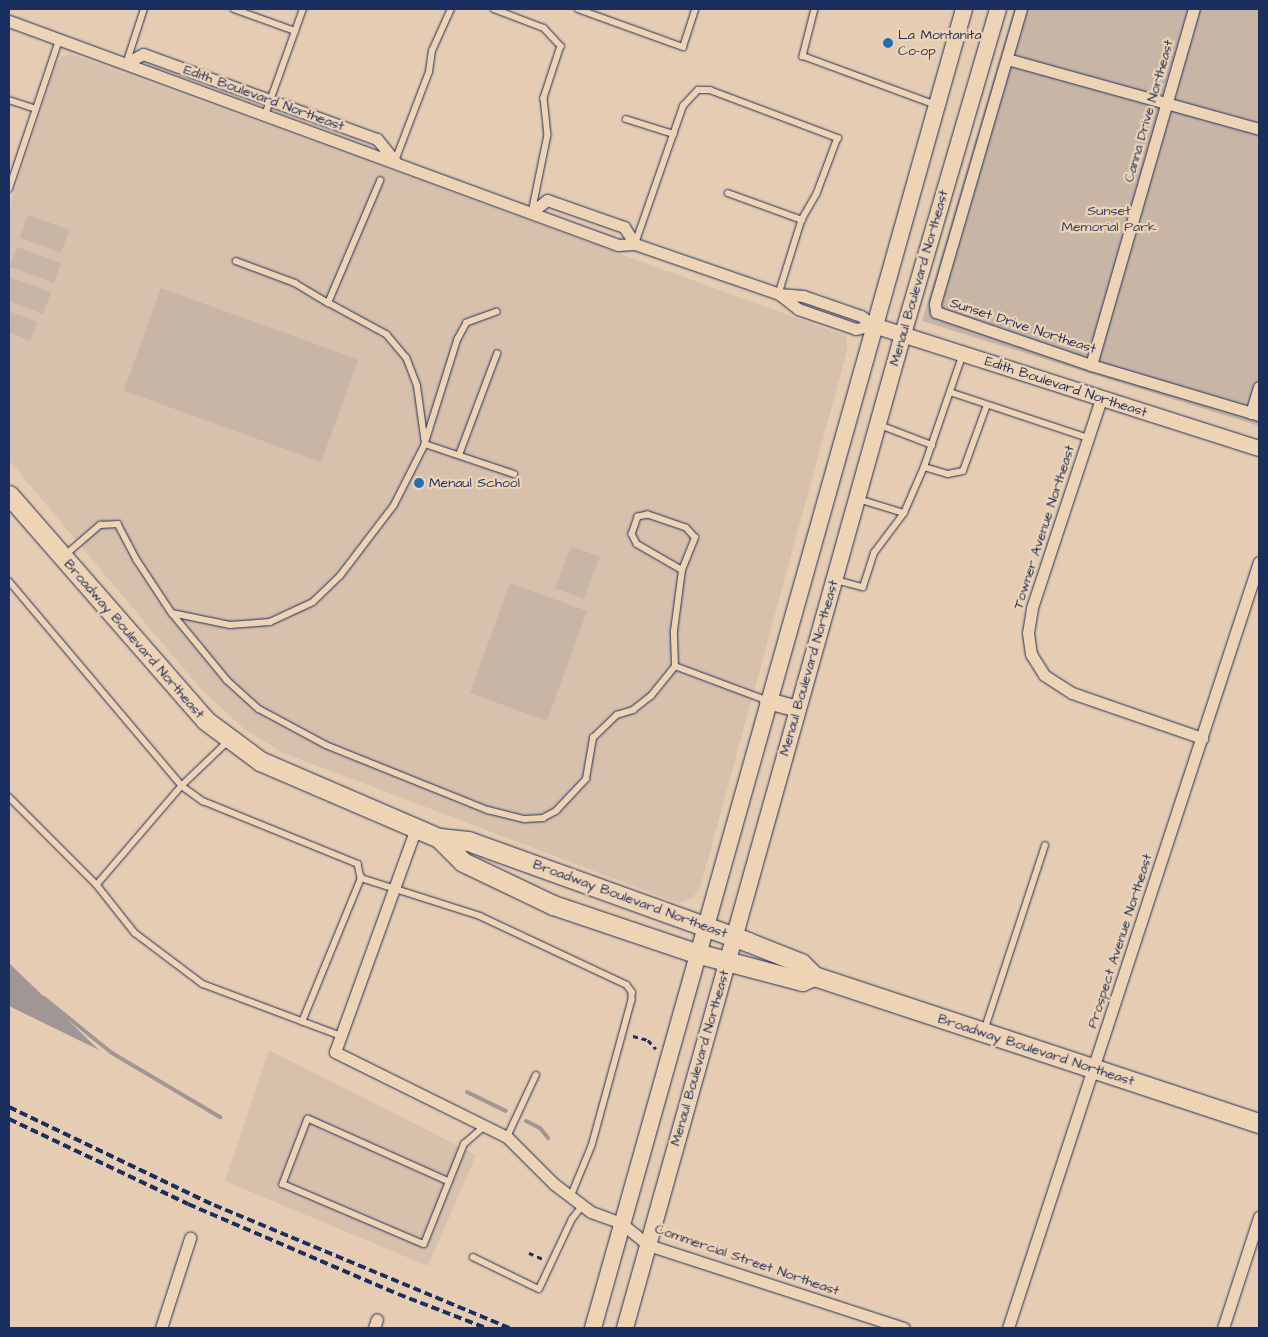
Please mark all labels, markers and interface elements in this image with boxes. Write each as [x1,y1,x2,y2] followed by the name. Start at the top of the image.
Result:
[898,27,982,59] place label: La Montanita Co-op
[882,37,894,49] marker: La Montanita Co-op
[1121,38,1177,184] street label: Canna Drive Northeast
[181,61,347,135] street label: Edith Boulevard Northeast
[886,188,952,368] street label: Menaul Boulevard Northeast
[1061,203,1157,236] park label: Sunset Memorial Park
[948,294,1098,358] street label: Sunset Drive Northeast
[983,353,1149,421] street label: Edith Boulevard Northeast
[1010,443,1078,611] street label: Towner Avenue Northeast
[429,475,520,491] place label: Menaul School
[413,477,425,489] marker: Menaul School
[60,556,208,722] street label: Broadway Boulevard Northeast
[776,578,842,758] street label: Menaul Boulevard Northeast
[1084,852,1156,1030] street label: Prospect Avenue Northeast
[531,856,729,942] street label: Broadway Boulevard Northeast
[667,968,733,1148] street label: Menaul Boulevard Northeast
[936,1010,1136,1090] street label: Broadway Boulevard Northeast
[653,1220,841,1300] street label: Commercial Street Northeast

